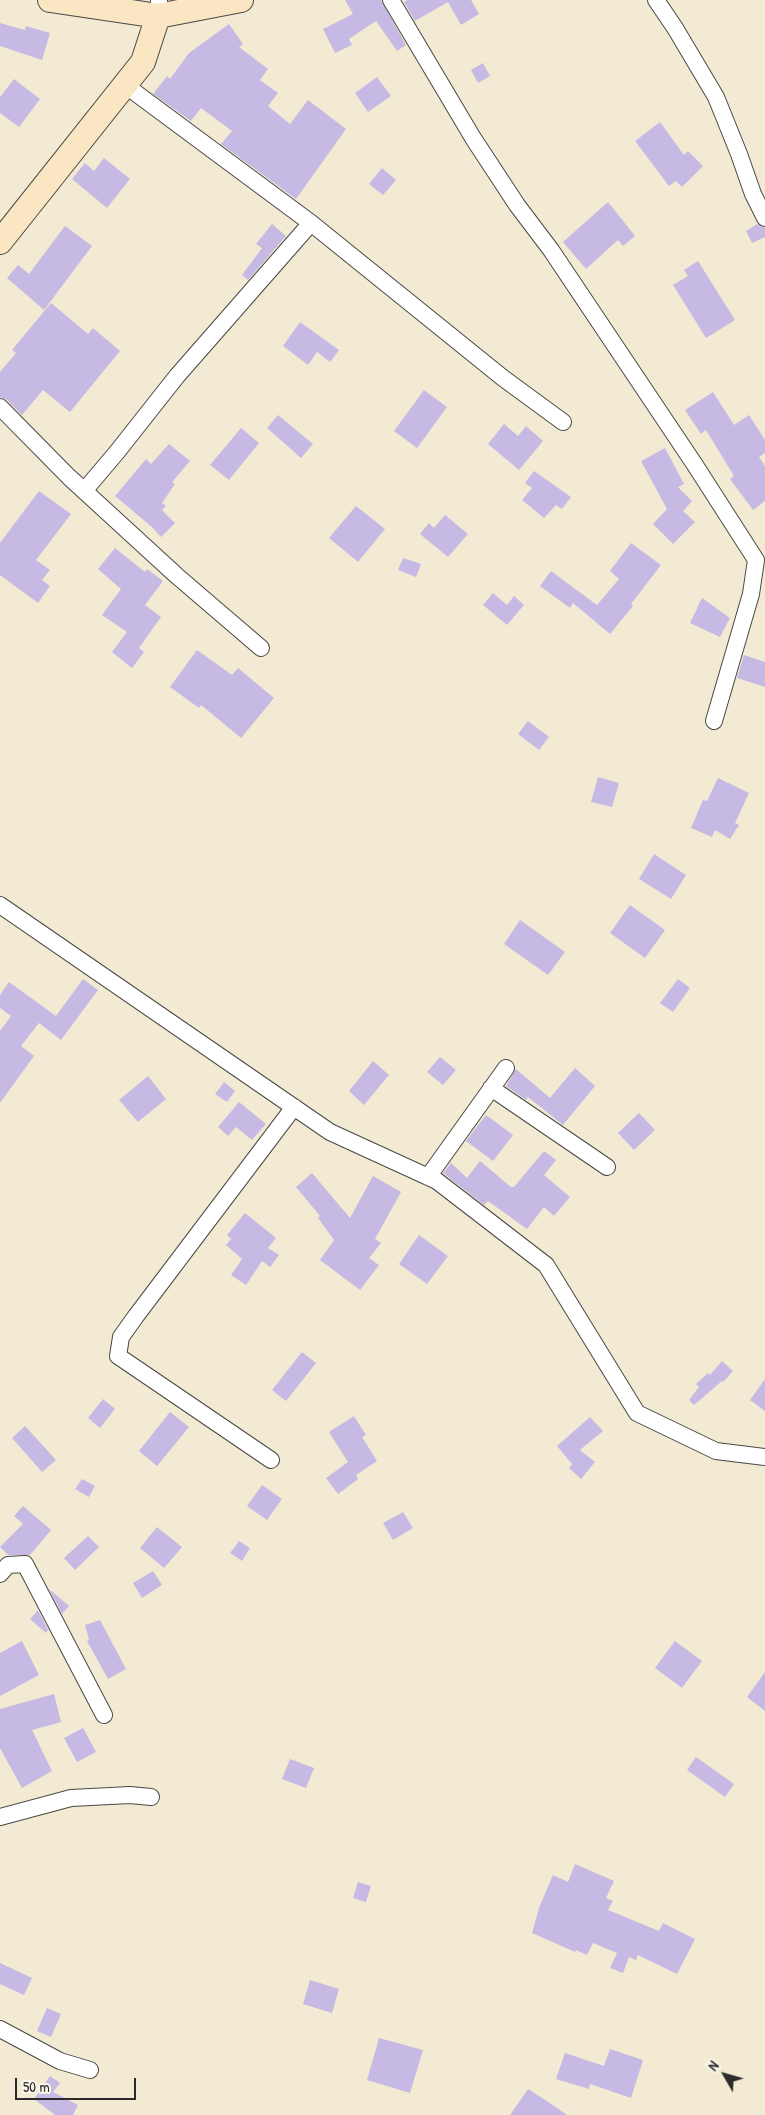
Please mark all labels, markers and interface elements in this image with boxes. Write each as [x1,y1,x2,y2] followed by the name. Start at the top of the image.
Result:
[700,2050,750,2100] north arrow
[703,2057,723,2074] text: N
[18,2068,139,2100] scale bar
[23,2076,50,2097] text: 50 m

